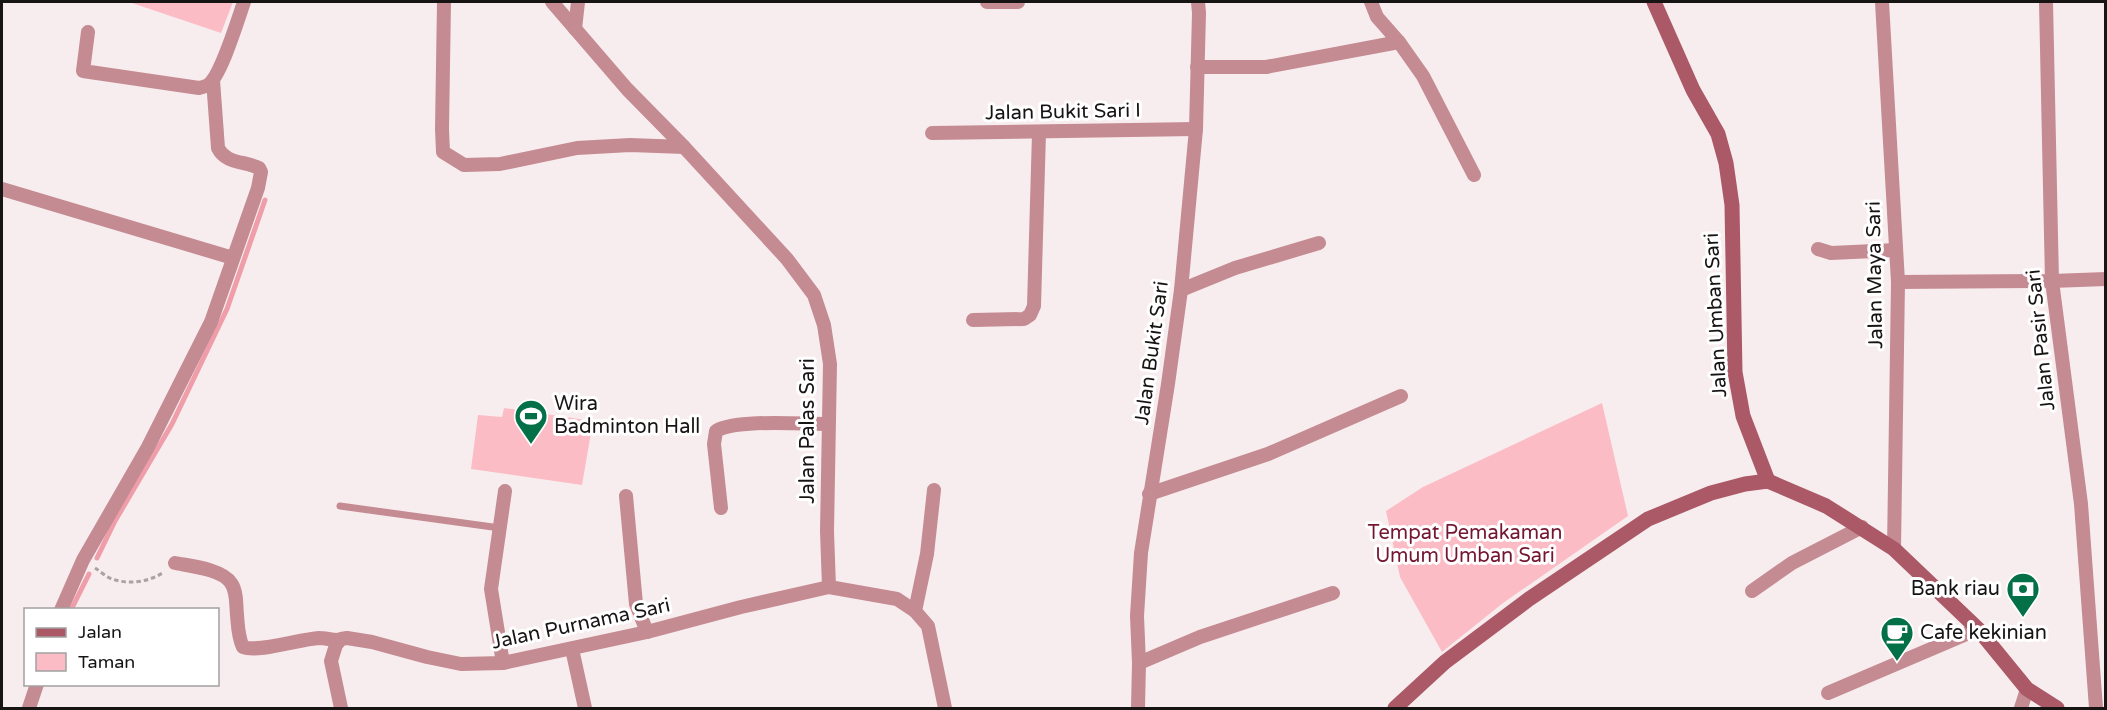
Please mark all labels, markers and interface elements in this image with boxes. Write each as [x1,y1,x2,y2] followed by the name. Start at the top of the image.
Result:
[985,99,1141,125] street label: Jalan Bukit Sari I
[1862,201,1888,349] street label: Jalan Maya Sari
[1700,232,1732,398] street label: Jalan Umban Sari
[2022,268,2060,412] street label: Jalan Pasir Sari
[1130,280,1174,426] street label: Jalan Bukit Sari
[796,358,820,504] street label: Jalan Palas Sari
[554,392,700,439] place label: Wira Badminton Hall
[513,398,549,445] sports icon: Wira Badminton Hall
[1368,521,1562,568] park label: Tempat Pemakaman Umum Umban Sari
[2005,571,2041,618] bank icon: Bank riau
[1911,577,2000,601] place label: Bank riau
[490,593,672,655] street label: Jalan Purnama Sari
[24,608,219,686] legend
[1879,615,1915,662] cafe icon: Cafe kekinian
[78,621,122,643] text: Jalan
[1920,621,2047,645] place label: Cafe kekinian
[78,651,135,673] text: Taman

